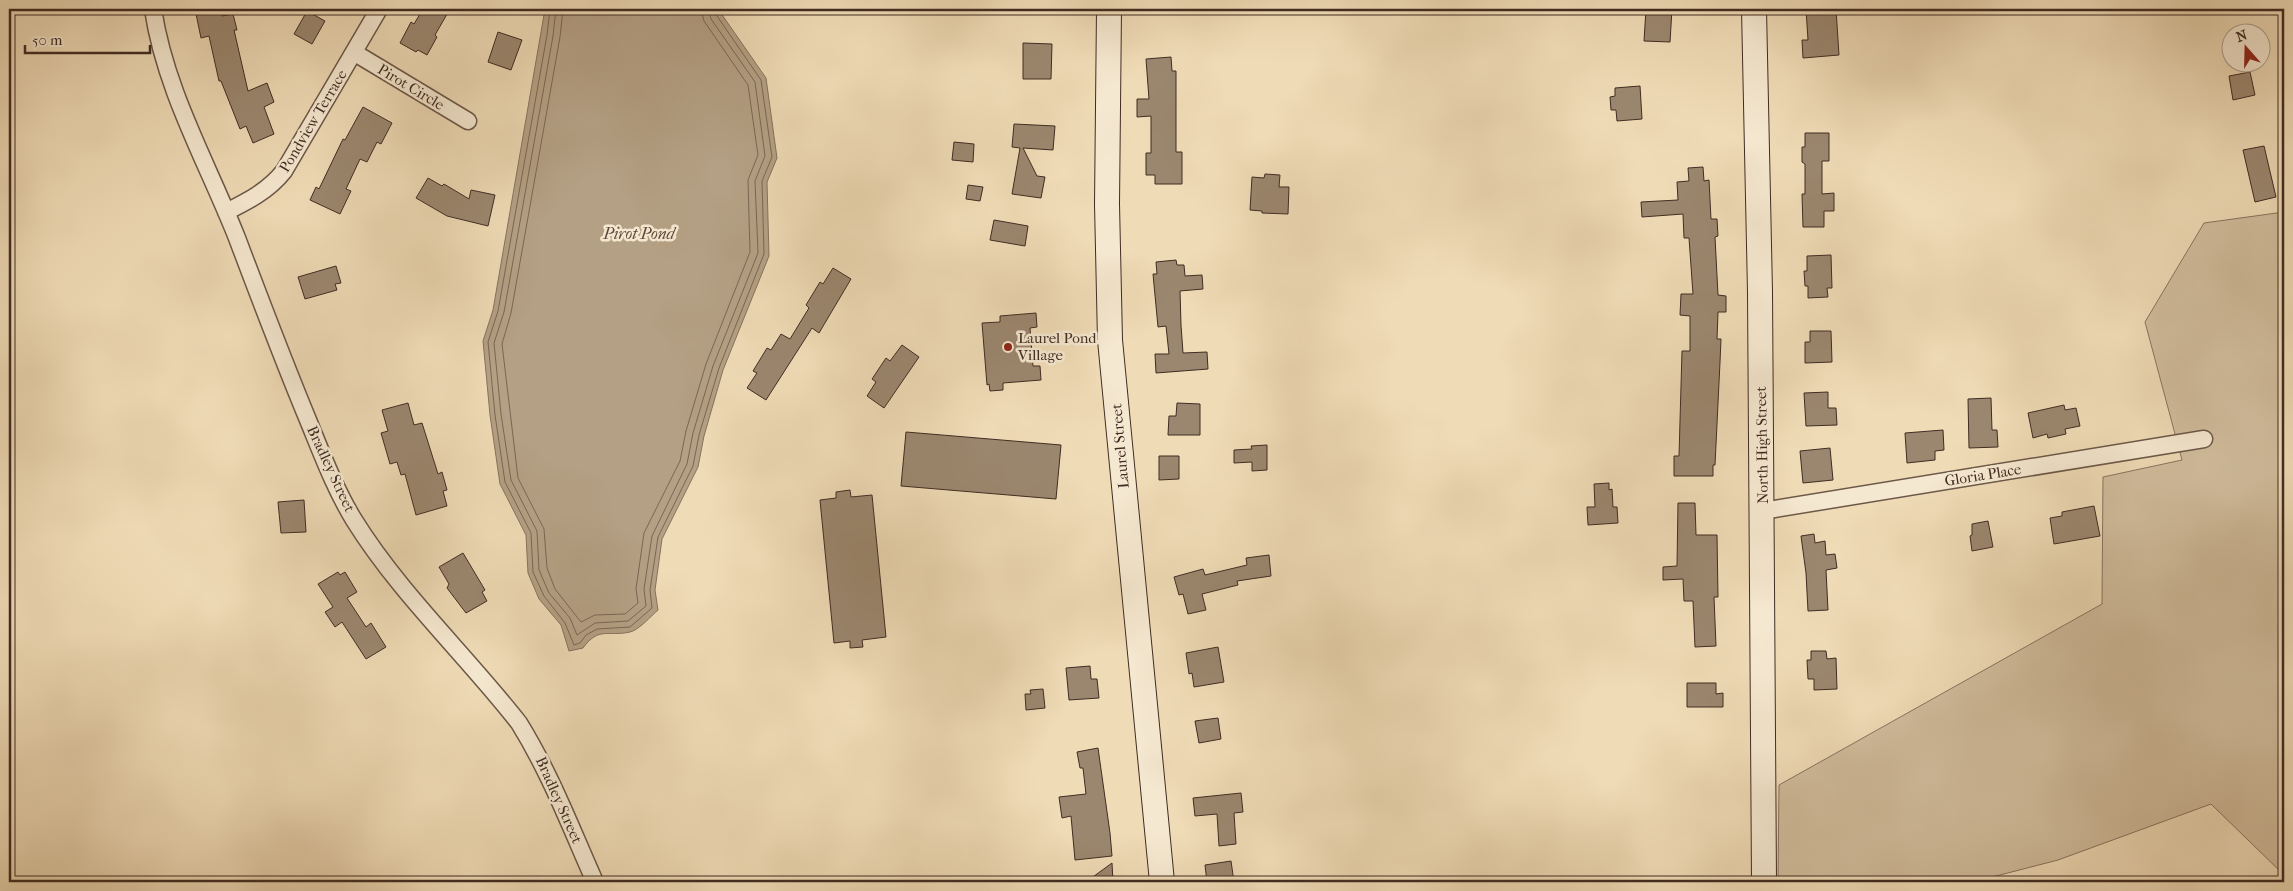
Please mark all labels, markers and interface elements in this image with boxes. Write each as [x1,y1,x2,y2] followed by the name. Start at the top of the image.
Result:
[25,22,150,54] scale bar
[2220,22,2270,72] north arrow
[2234,26,2250,46] text: N
[32,31,63,49] text: 50 m
[374,60,448,114] street label: Pirot Circle
[275,66,351,176] street label: Pondview Terrace
[602,224,677,243] water label: Pirot Pond
[1017,329,1097,364] place label: Laurel Pond Village
[1002,341,1014,353] marker: Laurel Pond Village
[1752,385,1772,504] street label: North High Street
[1107,402,1133,489] street label: Laurel Street
[303,423,359,516] street label: Bradley Street
[1943,460,2023,490] street label: Gloria Place
[532,754,586,847] street label: Bradley Street

